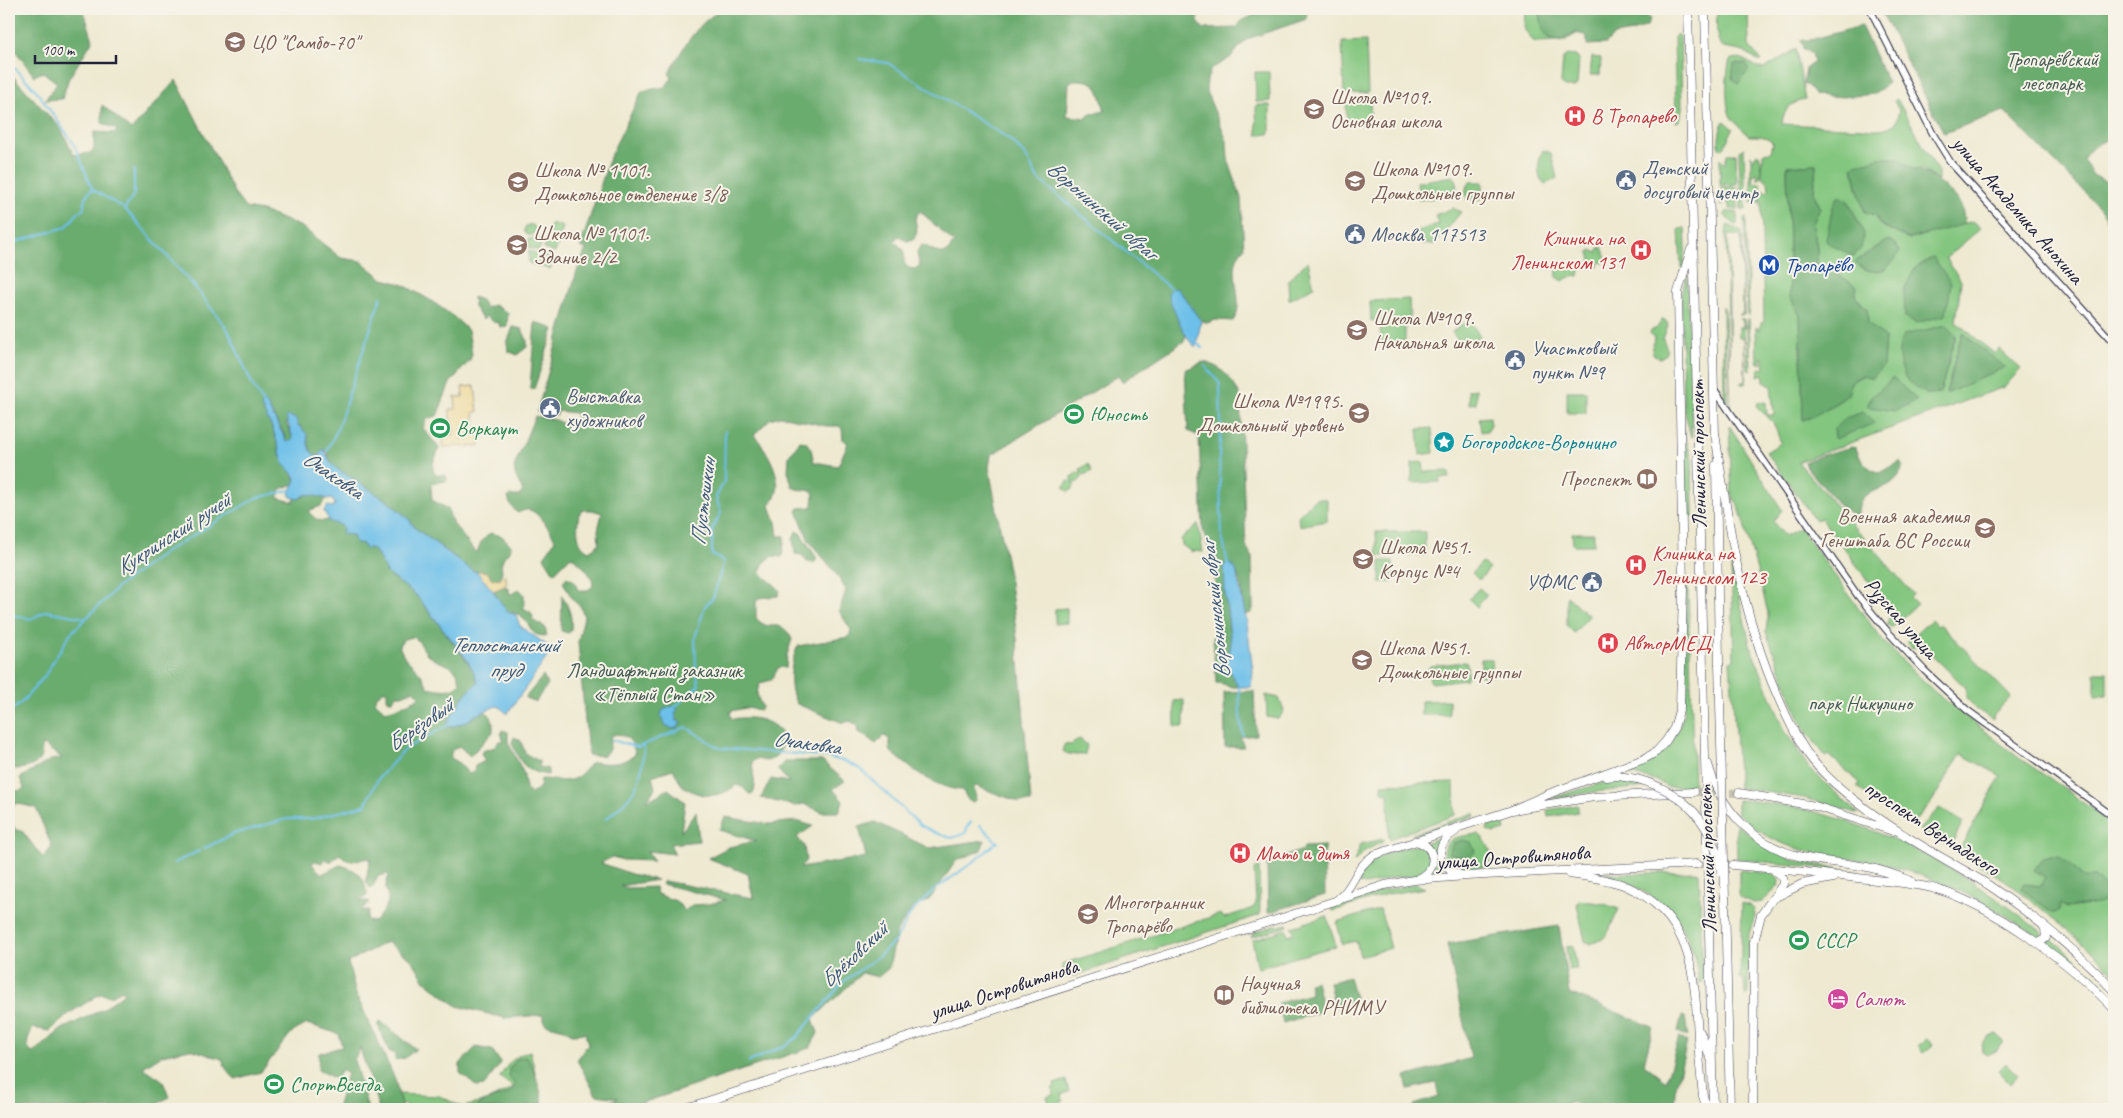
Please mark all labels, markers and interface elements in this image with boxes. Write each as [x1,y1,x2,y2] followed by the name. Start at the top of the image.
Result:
[251,29,363,55] place label: ЦО "Самбо-70"
[223,30,247,54] school or university icon: ЦО "Самбо-70"
[35,32,116,64] scale bar
[42,41,76,60] text: 100 m
[2006,46,2099,96] park label: Тропарёвский лесопарк
[1330,84,1443,134] place label: Школа №109. Основная школа
[1302,97,1326,121] school or university icon: Школа №109. Основная школа
[1591,103,1678,129] place label: В Тропарево
[1563,104,1587,128] hospital icon: В Тропарево
[1945,129,2091,291] street label: улица Академика Анохина
[1041,154,1167,269] water label: Воронинский овраг
[1642,155,1759,205] place label: Детский досуговый центр
[1371,156,1515,206] place label: Школа №109. Дошкольные группы
[534,157,729,207] place label: Школа № 1101. Дошкольное отделение 3/8
[1614,168,1638,192] public building icon: Детский досуговый центр
[1343,169,1367,193] school or university icon: Школа №109. Дошкольные группы
[506,170,530,194] school or university icon: Школа № 1101. Дошкольное отделение 3/8
[533,220,650,270] place label: Школа № 1101. Здание 2/2
[1371,221,1487,247] place label: Москва 117513
[1343,222,1367,246] public building icon: Москва 117513
[1511,225,1627,275] place label: Клиника на Ленинском 131
[505,233,529,257] school or university icon: Школа № 1101. Здание 2/2
[1629,238,1653,262] hospital icon: Клиника на Ленинском 131
[1785,252,1854,278] place label: Тропарёво
[1757,253,1781,277] metro station icon: Тропарёво
[1373,305,1496,355] place label: Школа №109. Начальная школа
[1345,318,1369,342] school or university icon: Школа №109. Начальная школа
[1531,335,1618,385] place label: Участковый пункт №9
[1503,348,1527,372] public building icon: Участковый пункт №9
[1684,378,1712,528] street label: Ленинский проспект
[566,383,646,433] place label: Выставка художников
[1197,388,1344,438] place label: Школа №1995. Дошкольный уровень
[538,396,562,420] public building icon: Выставка художников
[1090,401,1148,427] place label: Юность
[1347,401,1371,425] school or university icon: Школа №1995. Дошкольный уровень
[1062,402,1086,426] sports icon: Юность
[456,415,519,441] place label: Воркаут
[428,416,452,440] sports icon: Воркаут
[1460,429,1617,455] place label: Богородское-Воронино
[1432,430,1456,454] place icon: Богородское-Воронино
[297,445,371,507] water label: Очаковка
[684,454,723,547] water label: Пустошкин
[1560,466,1632,492] place label: Проспект
[1635,467,1659,491] library icon: Проспект
[111,484,240,581] water label: Кукринский ручей
[1820,503,1972,553] place label: Военная академия Генштаба ВС России
[1973,516,1997,540] school or university icon: Военная академия Генштаба ВС России
[1379,534,1472,584] place label: Школа №51. Корпус №4
[1193,535,1236,680] water label: Воронинский овраг
[1652,540,1768,590] place label: Клиника на Ленинском 123
[1351,547,1375,571] school or university icon: Школа №51. Корпус №4
[1624,553,1648,577] hospital icon: Клиника на Ленинском 123
[1526,569,1579,595] place label: УФМС
[1580,570,1604,594] public building icon: УФМС
[1858,572,1945,666] street label: Рузская улица
[1624,630,1713,656] place label: АвторМЕД
[451,631,564,684] water label: Теплостанский пруд
[1596,631,1620,655] hospital icon: АвторМЕД
[1378,635,1522,685] place label: Школа №51. Дошкольные группы
[1350,648,1374,672] school or university icon: Школа №51. Дошкольные группы
[566,657,744,707] park label: Ландшафтный заказник «Тёплый Стан»
[381,689,463,758] water label: Берёзовый
[1808,690,1915,716] park label: парк Никулино
[772,724,845,762] water label: Очаковка
[1859,775,2006,882] street label: проспект Вернадского
[1691,783,1723,934] street label: Ленинский проспект
[1433,839,1592,875] street label: улица Островитянова
[1256,840,1351,866] place label: Мать и дитя
[1228,841,1252,865] hospital icon: Мать и дитя
[1104,889,1205,939] place label: Многогранник Тропарёво
[1076,902,1100,926] school or university icon: Многогранник Тропарёво
[814,913,897,994] water label: Брёховский
[1815,927,1858,953] place label: СССР
[1787,928,1811,952] sports icon: СССР
[925,952,1083,1026] street label: улица Островитянова
[1240,970,1387,1020] place label: Научная библиотека РНИМУ
[1212,983,1236,1007] library icon: Научная библиотека РНИМУ
[1854,986,1906,1012] place label: Салют
[1826,987,1850,1011] hotel icon: Салют
[290,1071,383,1097] place label: СпортВсегда
[262,1072,286,1096] sports icon: СпортВсегда

